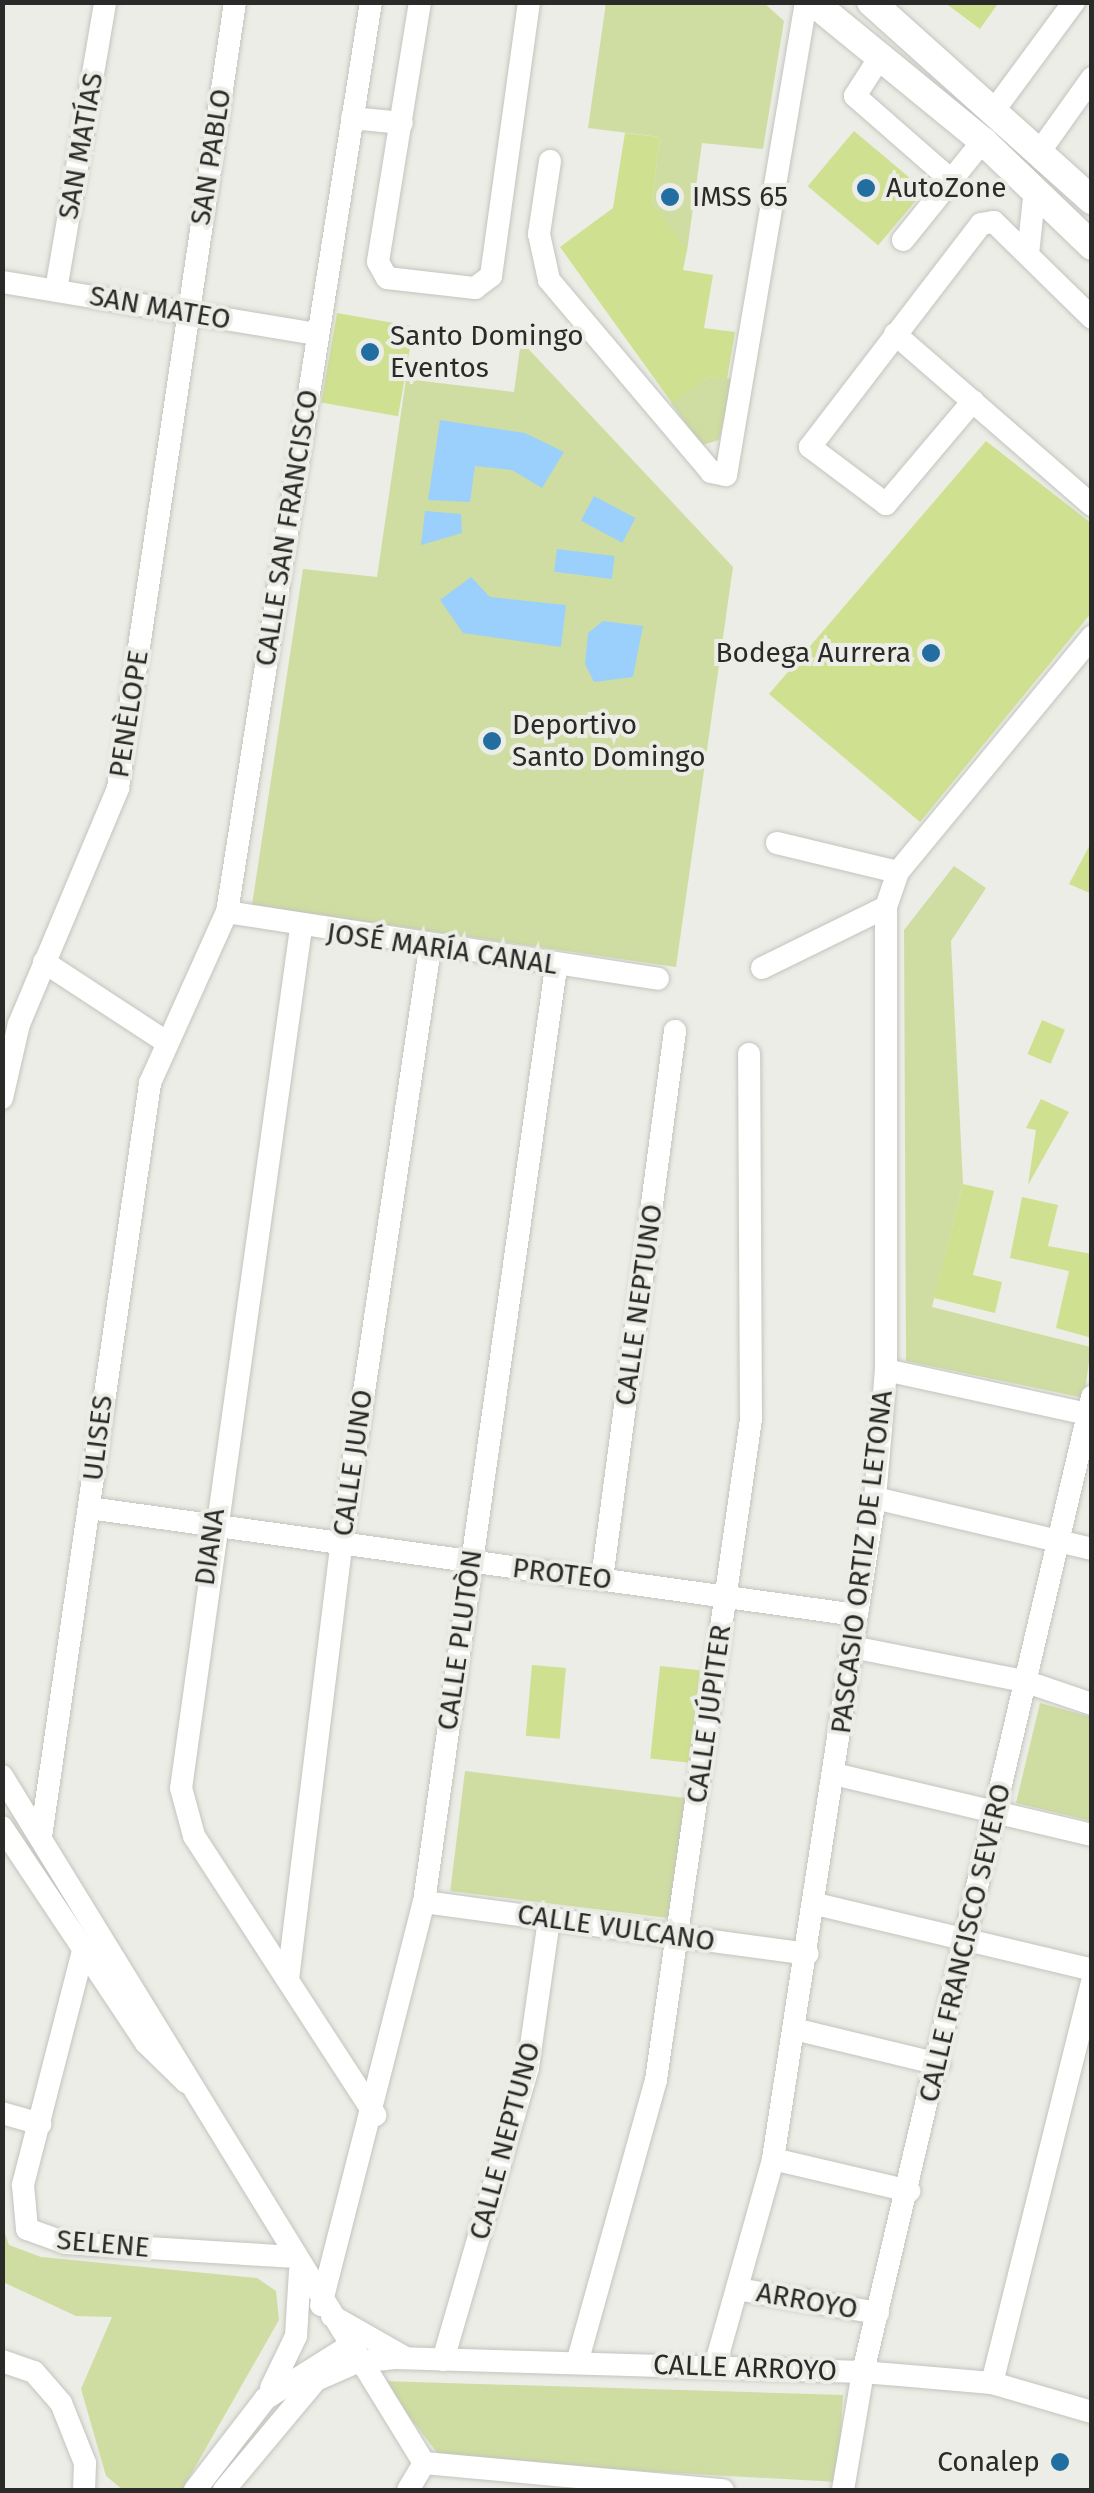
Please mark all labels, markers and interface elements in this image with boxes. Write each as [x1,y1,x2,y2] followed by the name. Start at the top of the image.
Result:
[52,70,110,222] street label: SAN MATÍAS
[184,87,238,227] street label: SAN PABLO
[886,171,1006,205] place label: AutoZone
[855,177,877,199] marker: AutoZone
[692,180,788,214] place label: IMSS 65
[657,184,683,210] marker: IMSS 65
[87,279,233,337] street label: SAN MATEO
[390,319,584,385] place label: Santo Domingo Eventos
[359,341,381,363] marker: Santo Domingo Eventos
[249,387,325,669] street label: CALLE SAN FRANCISCO
[716,636,911,670] place label: Bodega Aurrera
[920,642,942,664] marker: Bodega Aurrera
[102,648,156,780] street label: PENÈLOPE
[512,708,706,774] place label: Deportivo Santo Domingo
[481,730,503,752] marker: Deportivo Santo Domingo
[324,916,560,982] street label: JOSÉ MARÍA CANAL
[608,1202,670,1408] street label: CALLE NEPTUNO
[326,1388,380,1538] street label: CALLE JUNO
[824,1388,900,1736] street label: PASCASIO ORTIZ DE LETONA
[76,1393,120,1483] street label: ULISES
[188,1506,232,1588] street label: DIANA
[431,1548,489,1732] street label: CALLE PLUTÒN
[510,1551,614,1597] street label: PROTEO
[680,1623,738,1805] street label: CALLE JÚPITER
[912,1780,1018,2106] street label: CALLE FRANCISCO SEVERO
[515,1898,717,1958] street label: CALLE VULCANO
[462,2039,548,2243] street label: CALLE NEPTUNO
[55,2223,151,2265] street label: SELENE
[754,2276,860,2326] street label: ARROYO
[652,2348,838,2388] street label: CALLE ARROYO
[937,2445,1040,2479] place label: Conalep
[1049,2451,1071,2473] marker: Conalep

